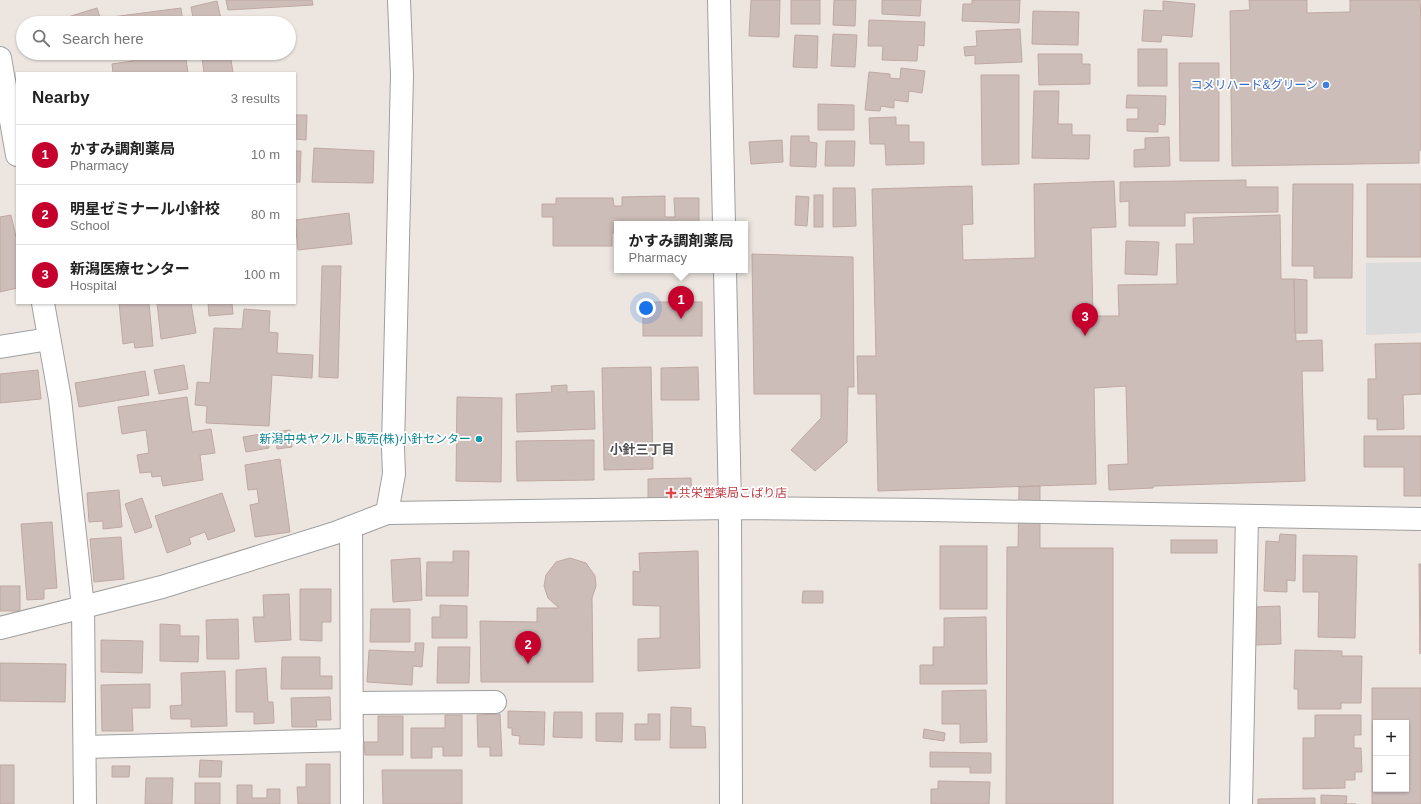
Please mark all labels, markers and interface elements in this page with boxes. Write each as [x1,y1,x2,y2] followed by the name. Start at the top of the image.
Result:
[16,16,296,60] search box
[30,27,52,49] icon: search
[62,30,144,47] text: Search here
[1191,78,1318,92] place label: コメリハード&グリーン
[1321,80,1331,90] marker: コメリハード&グリーン
[32,88,90,107] text: Nearby
[231,91,280,106] text: 3 results
[70,140,175,157] text: かすみ調剤薬局
[41,147,49,162] text: 1
[251,147,280,162] text: 10 m
[70,158,129,173] text: Pharmacy
[70,200,220,217] text: 明星ゼミナール小針校
[41,207,49,222] text: 2
[251,207,280,222] text: 80 m
[70,218,110,233] text: School
[614,221,748,273] popup
[628,232,734,249] text: かすみ調剤薬局
[628,250,687,265] text: Pharmacy
[70,260,190,277] text: 新潟医療センター
[41,267,49,282] text: 3
[244,267,280,282] text: 100 m
[70,278,117,293] text: Hospital
[668,286,694,319] pin: 1
[636,298,656,318] your location
[1072,303,1098,336] pin: 3
[259,432,471,446] place label: 新潟中央ヤクルト販売(株)小針センター
[474,434,484,444] marker: 新潟中央ヤクルト販売(株)小針センター
[609,442,675,457] district label: 小針三丁目
[679,486,787,500] place label: 共栄堂薬局こばり店
[666,488,676,498] marker: 共栄堂薬局こばり店
[515,631,541,664] pin: 2
[1373,720,1409,792] map controls
[1373,720,1409,756] button: +
[1373,756,1409,792] button: −

